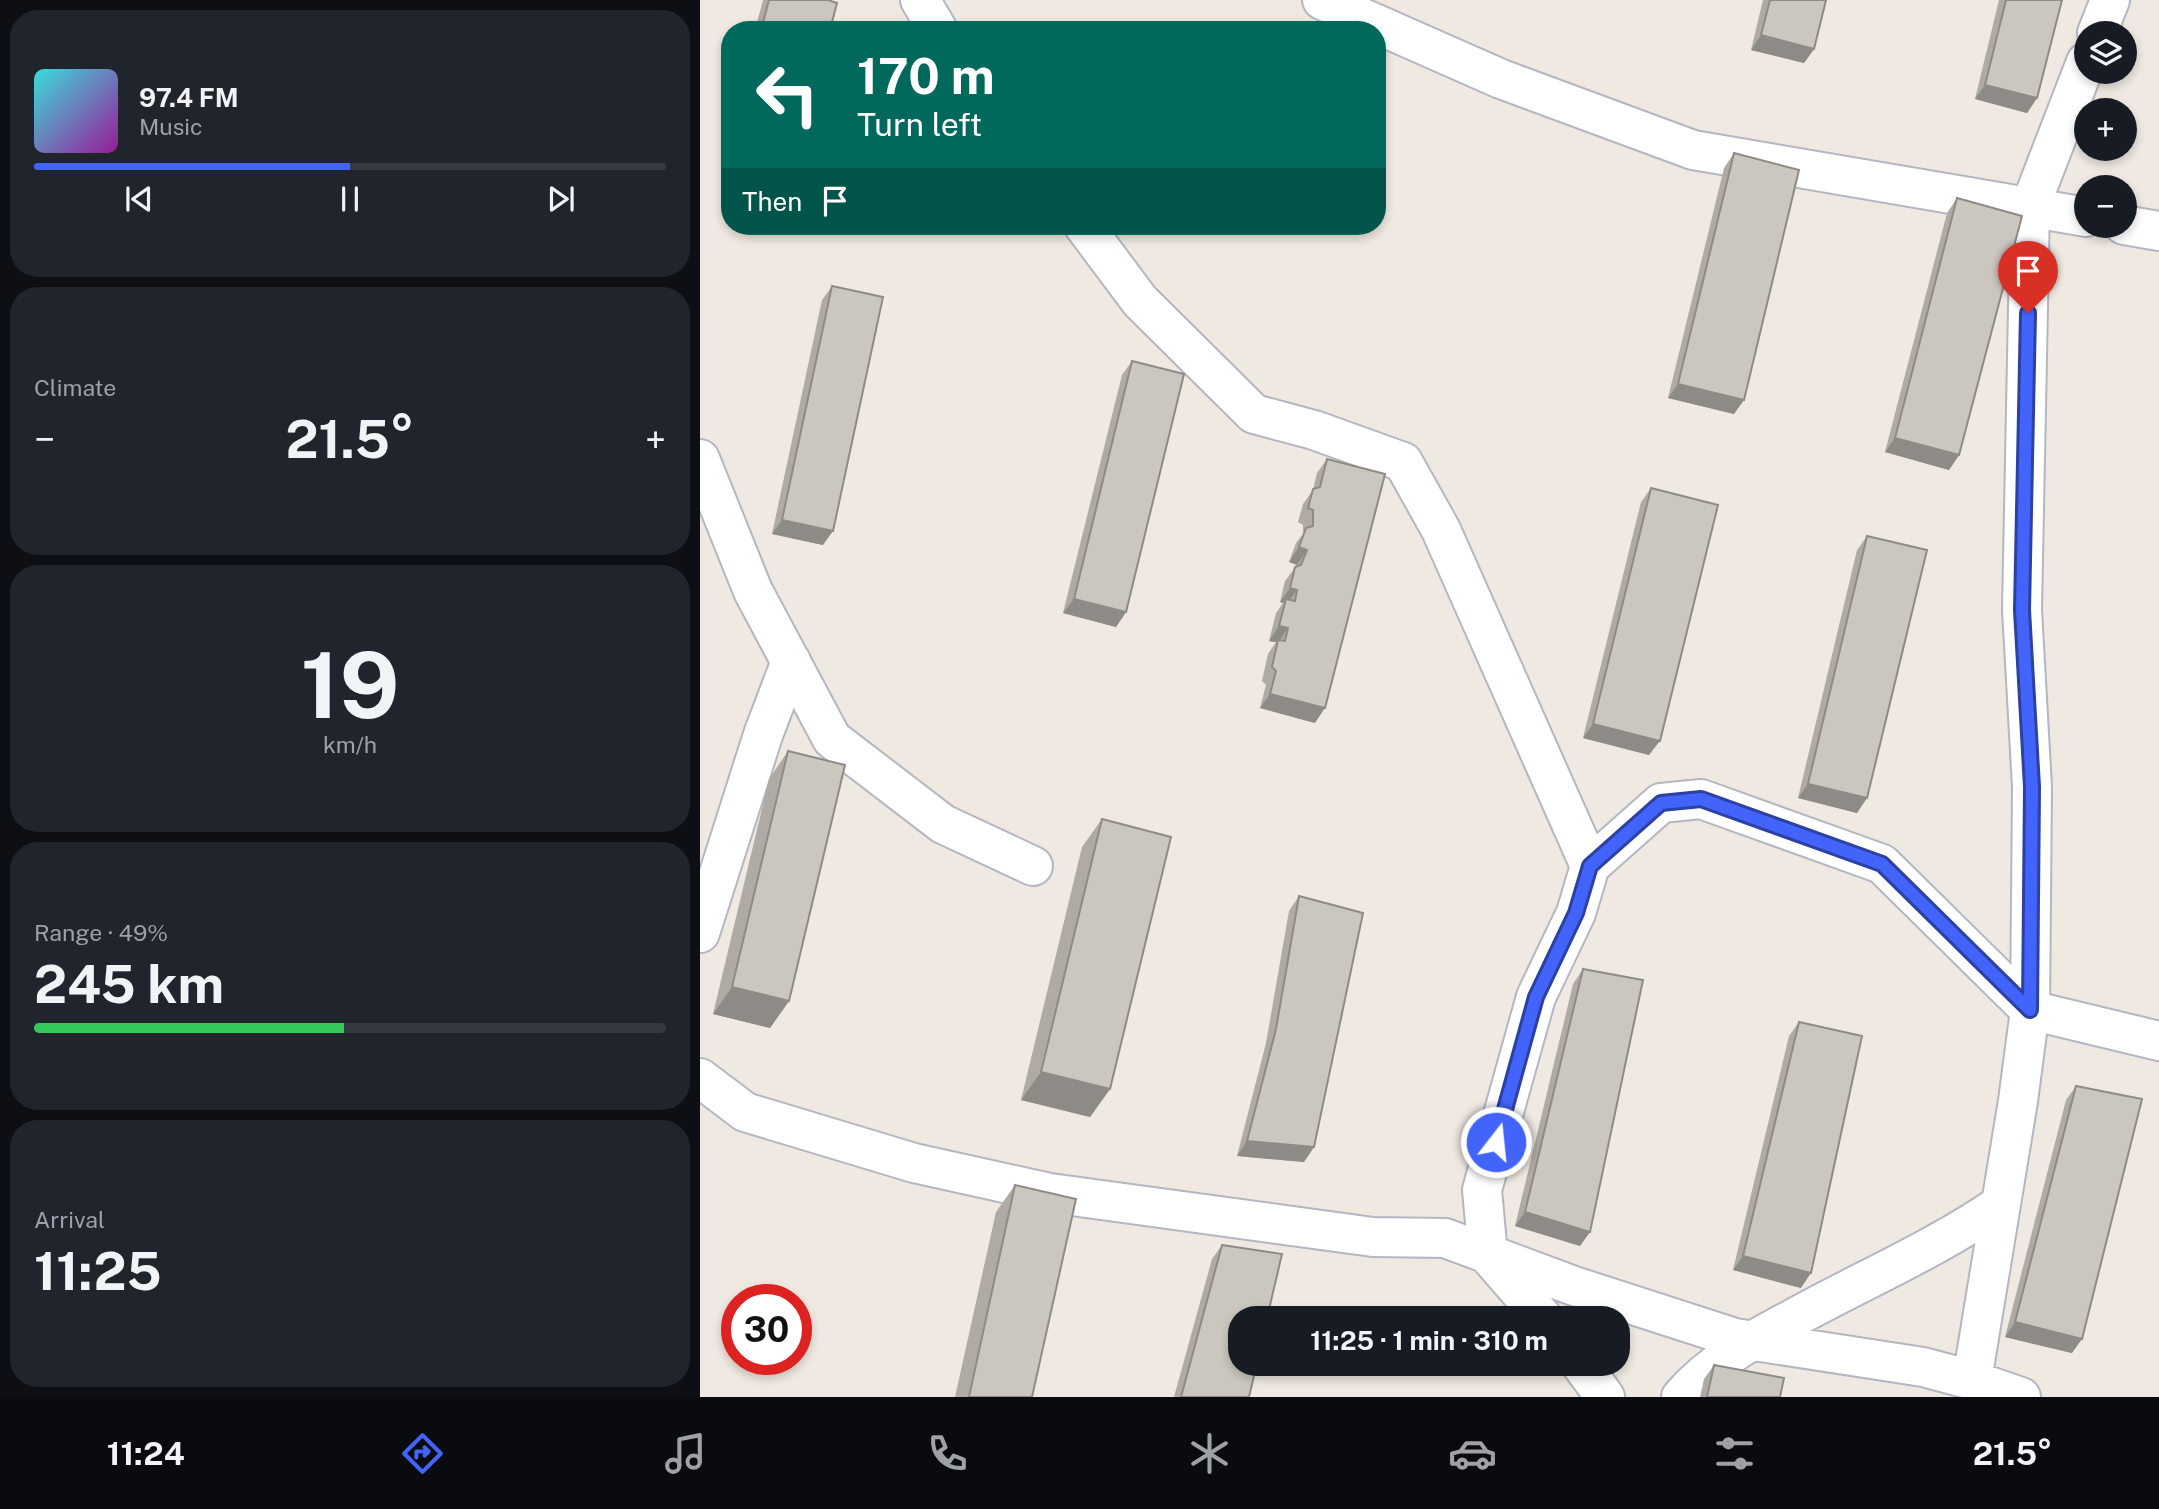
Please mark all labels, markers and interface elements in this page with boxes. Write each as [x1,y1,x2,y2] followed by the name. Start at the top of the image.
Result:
[2074,21,2137,238] map controls
[2074,21,2137,84] button: layers
[857,47,995,105] text: 170 m
[742,49,833,140] icon: left
[139,82,239,113] text: 97.4 FM
[2074,98,2137,161] button: +
[857,106,982,143] text: Turn left
[139,113,203,140] text: Music
[2074,175,2137,238] button: −
[120,180,158,218] icon: previous
[331,180,369,218] icon: pause
[542,180,580,218] icon: next
[816,182,854,220] icon: arrive
[742,186,802,217] text: Then
[1998,241,2058,313] pin
[2009,252,2047,290] icon: arrive
[34,374,116,401] text: Climate
[285,409,415,470] text: 21.5°
[34,417,55,462] text: −
[645,417,666,462] text: +
[301,632,399,738] text: 19
[323,731,377,758] text: km/h
[34,919,168,946] text: Range · 49%
[34,954,224,1015] text: 245 km
[1459,1105,1533,1179] position arrow
[34,1206,105,1233] text: Arrival
[34,1241,162,1302] text: 11:25
[721,1284,812,1375] speed limit sign: 30
[1310,1325,1548,1356] text: 11:25 · 1 min · 310 m
[398,1429,447,1478] icon: directions
[661,1429,710,1478] icon: music
[923,1429,972,1478] icon: phone
[1185,1429,1234,1478] icon: climate
[1448,1429,1497,1478] icon: car
[1710,1429,1759,1478] icon: filters
[107,1435,185,1472] text: 11:24
[1973,1435,2052,1472] text: 21.5°

